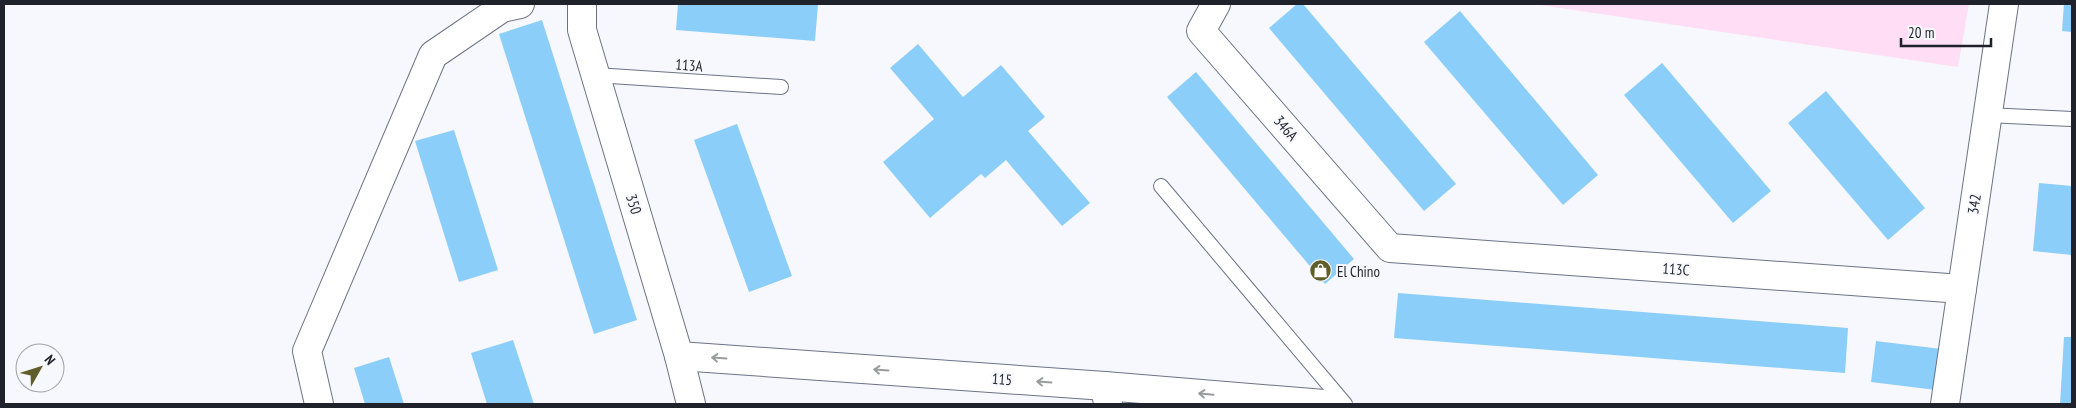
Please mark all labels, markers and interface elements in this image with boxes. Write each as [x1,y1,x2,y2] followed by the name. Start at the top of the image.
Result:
[1901,15,1991,47] scale bar
[1908,23,1934,42] text: 20 m
[675,55,704,75] street label: 113A
[1270,111,1303,145] street label: 346A
[622,192,646,217] street label: 350
[1963,193,1985,215] street label: 342
[1309,259,1333,283] shop icon: El Chino
[1662,259,1690,279] street label: 113C
[1337,262,1380,281] place label: El Chino
[15,343,65,393] north arrow
[41,351,59,368] text: N
[712,354,728,363] one-way arrow
[874,365,890,375] one-way arrow
[991,369,1013,389] street label: 115
[1036,377,1052,386] one-way arrow
[1198,390,1214,399] one-way arrow

